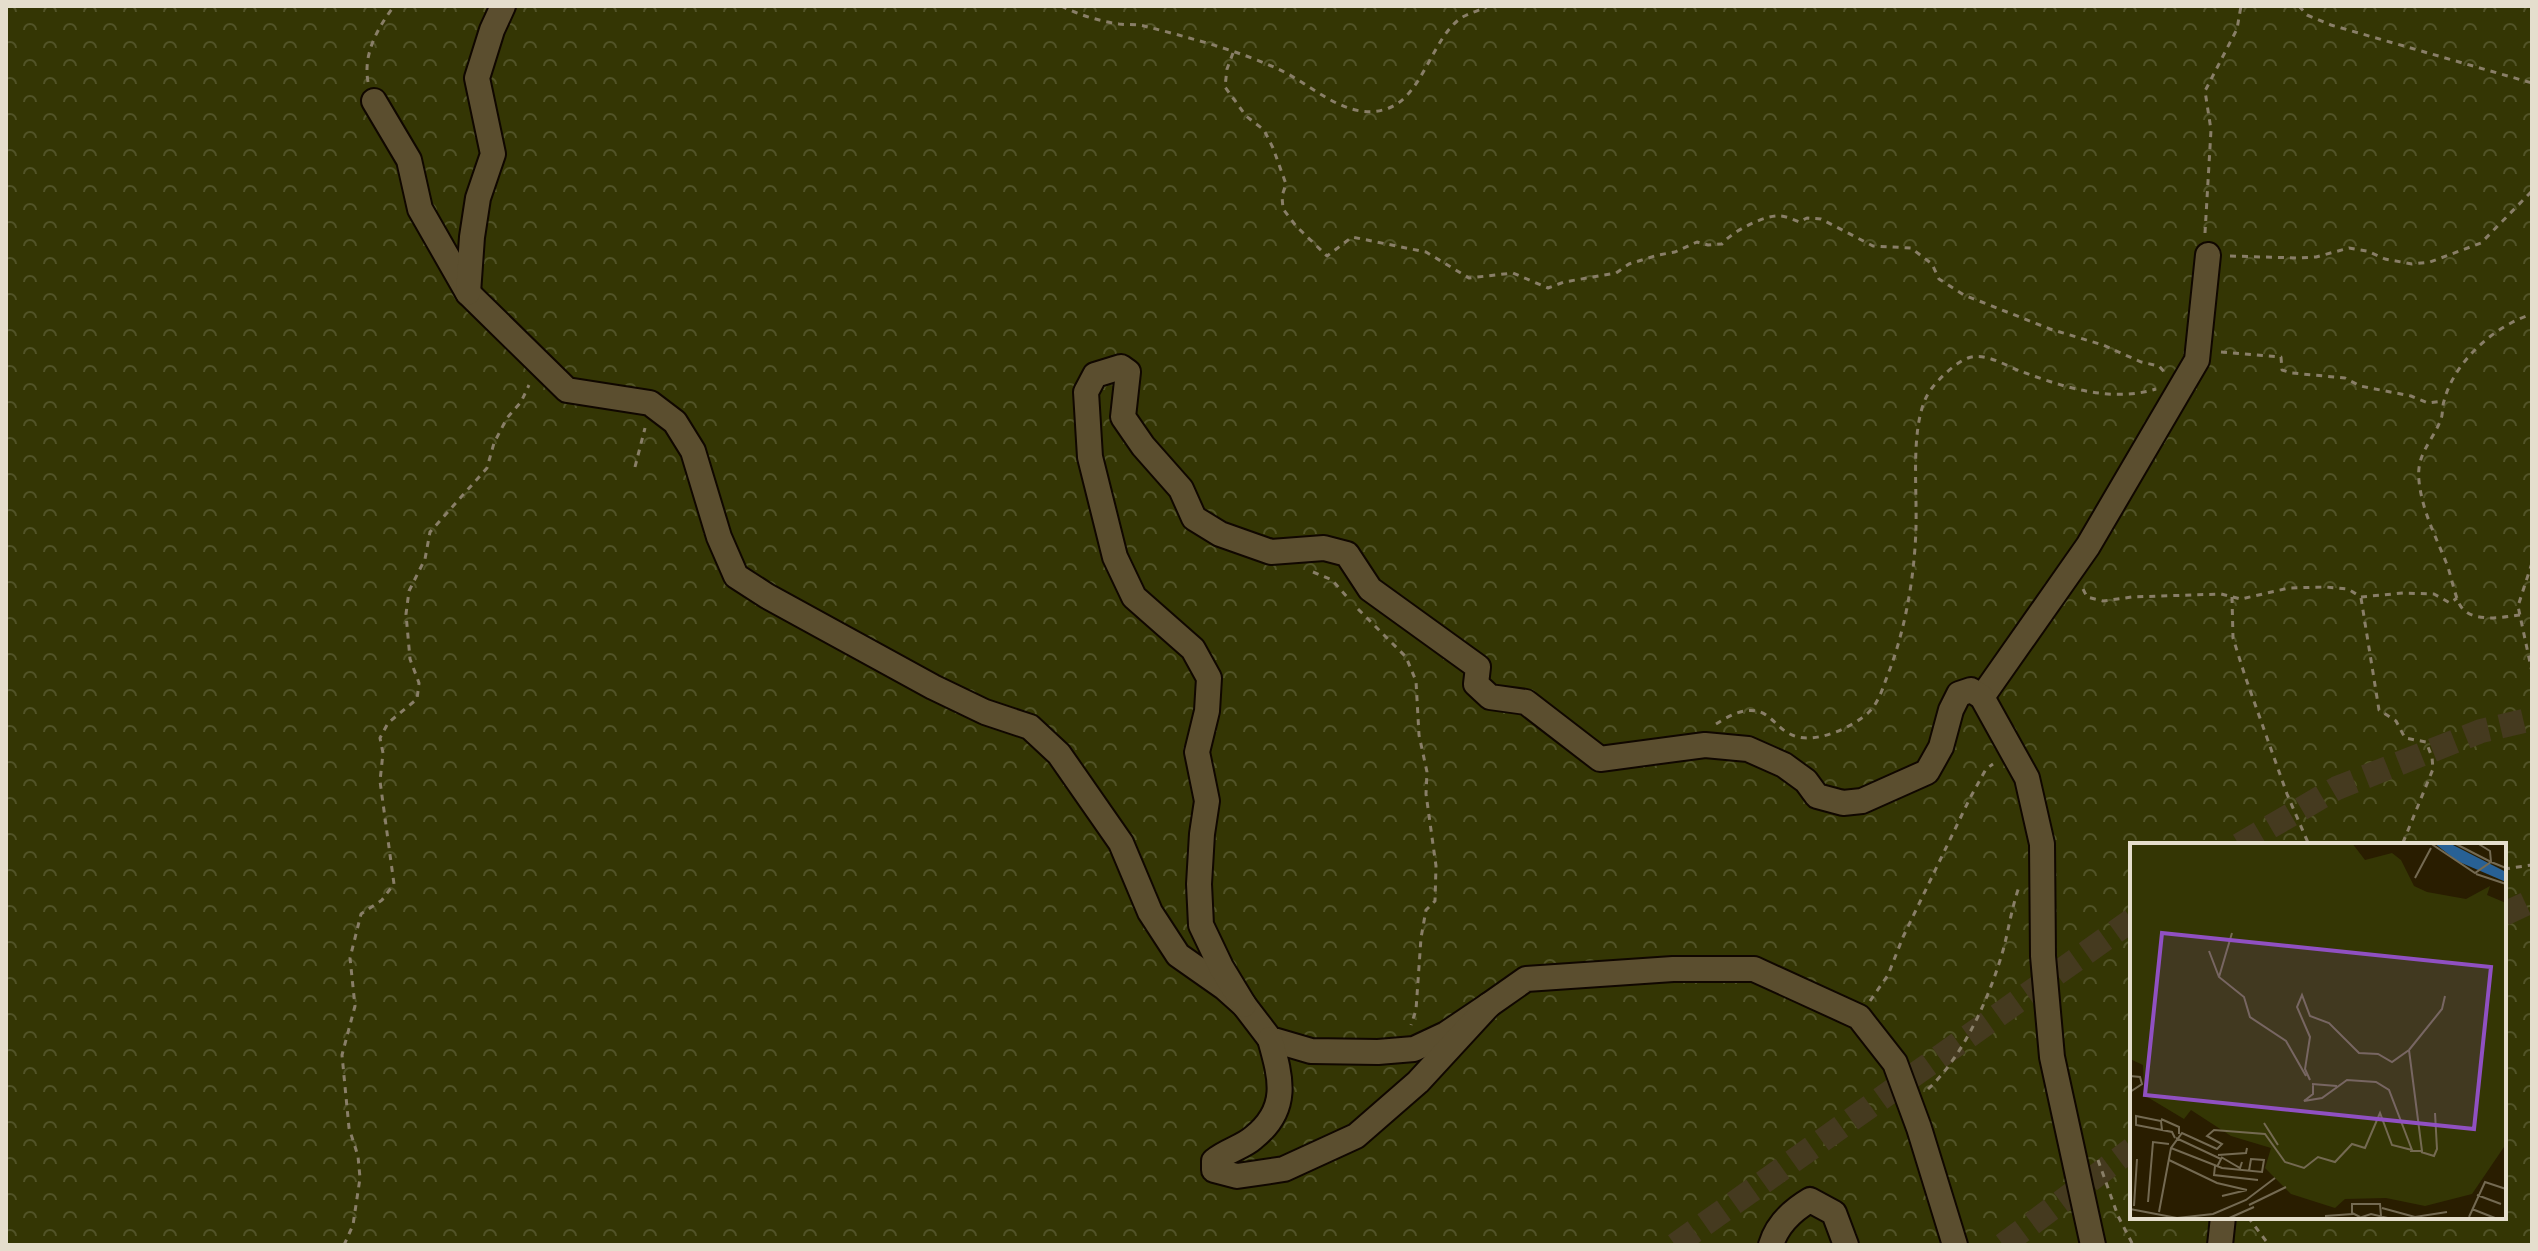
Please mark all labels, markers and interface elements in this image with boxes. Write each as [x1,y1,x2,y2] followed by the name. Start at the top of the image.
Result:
[2130,843,2506,1219] inset map

